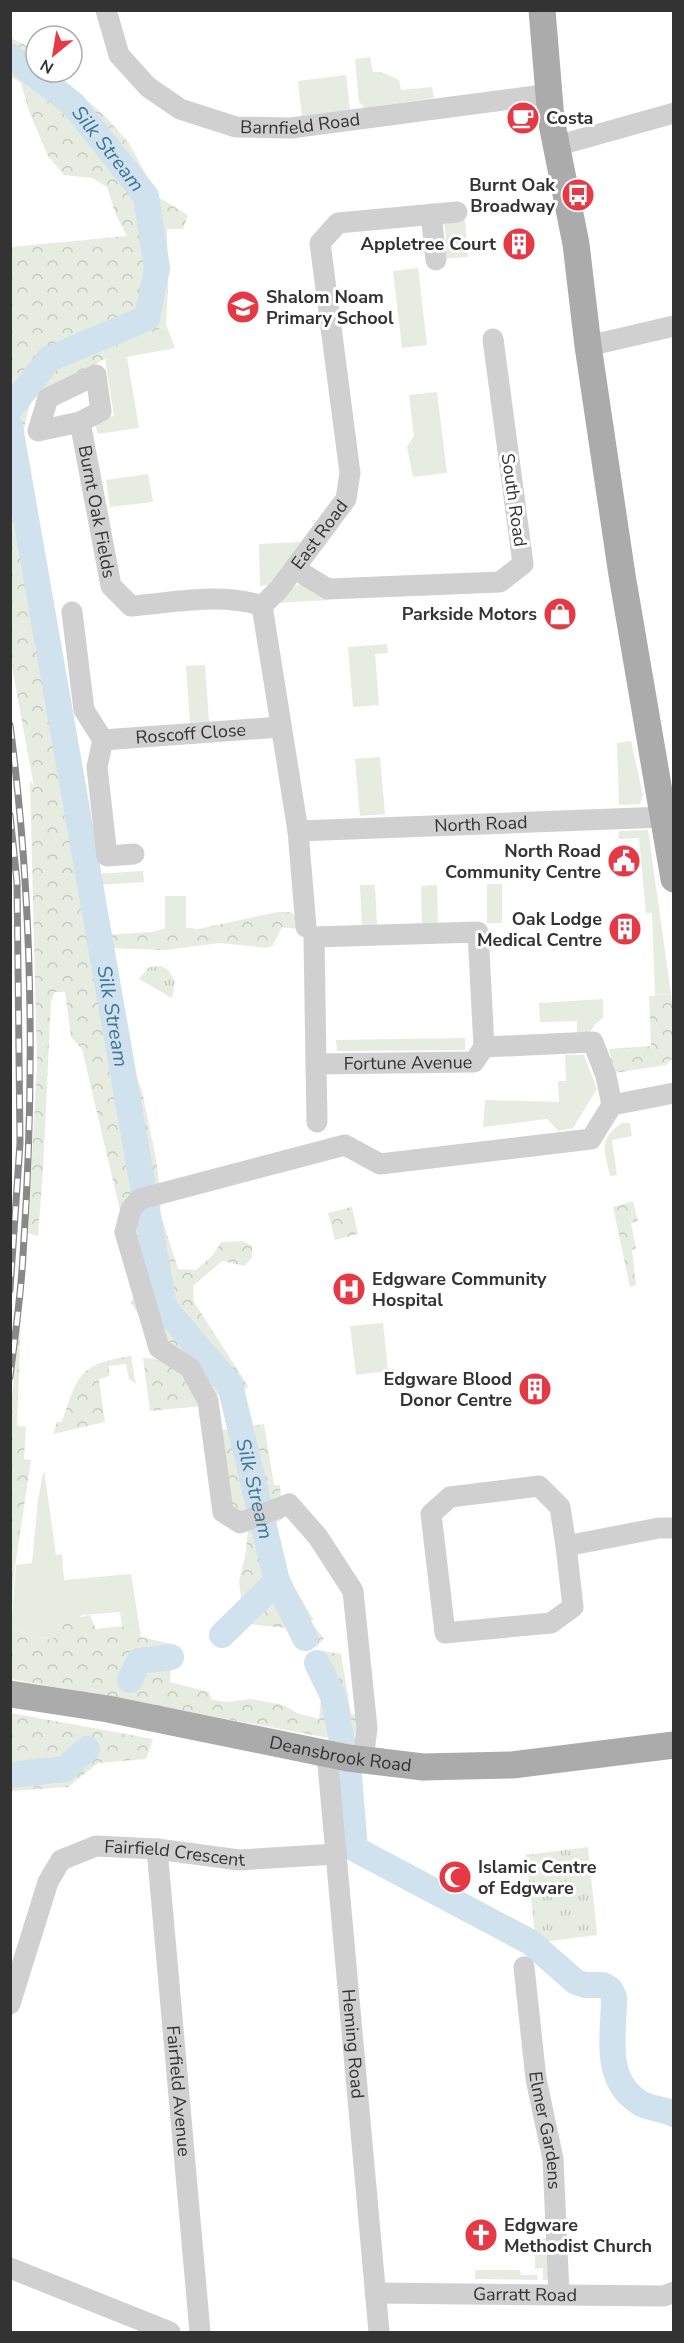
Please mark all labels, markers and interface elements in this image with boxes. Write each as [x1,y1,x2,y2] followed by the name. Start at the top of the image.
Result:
[24,24,84,84] north arrow
[36,54,58,79] text: N
[65,100,150,197] water label: Silk Stream
[505,100,541,136] cafe icon: Costa
[546,106,593,130] place label: Costa
[240,107,361,140] street label: Barnfield Road
[469,173,556,218] place label: Burnt Oak Broadway
[560,177,596,213] bus stop icon: Burnt Oak Broadway
[501,226,537,262] building icon: Appletree Court
[361,232,496,256] place label: Appletree Court
[266,285,394,330] place label: Shalom Noam Primary School
[225,289,261,325] school or university icon: Shalom Noam Primary School
[73,443,121,580] street label: Burnt Oak Fields
[496,452,532,548] street label: South Road
[286,495,353,574] street label: East Road
[542,596,578,632] shop icon: Parkside Motors
[402,602,537,626] place label: Parkside Motors
[135,718,247,750] street label: Roscoff Close
[434,810,528,838] street label: North Road
[445,839,601,884] place label: North Road Community Centre
[606,843,642,879] public building icon: North Road Community Centre
[477,907,602,952] place label: Oak Lodge Medical Centre
[607,911,643,947] building icon: Oak Lodge Medical Centre
[90,963,135,1069] water label: Silk Stream
[344,1050,472,1076] street label: Fortune Avenue
[372,1267,547,1312] place label: Edgware Community Hospital
[331,1271,367,1307] hospital icon: Edgware Community Hospital
[384,1367,512,1412] place label: Edgware Blood Donor Centre
[517,1371,553,1407] building icon: Edgware Blood Donor Centre
[229,1436,279,1542] water label: Silk Stream
[267,1730,413,1778] street label: Deansbrook Road
[104,1834,246,1872] street label: Fairfield Crescent
[478,1855,597,1900] place label: Islamic Centre of Edgware
[437,1859,473,1895] mosque icon: Islamic Centre of Edgware
[336,1988,370,2100] street label: Heming Road
[161,2024,196,2158] street label: Fairfield Avenue
[523,2070,566,2190] street label: Elmer Gardens
[504,2213,652,2258] place label: Edgware Methodist Church
[463,2217,499,2253] church icon: Edgware Methodist Church
[473,2282,577,2307] street label: Garratt Road

